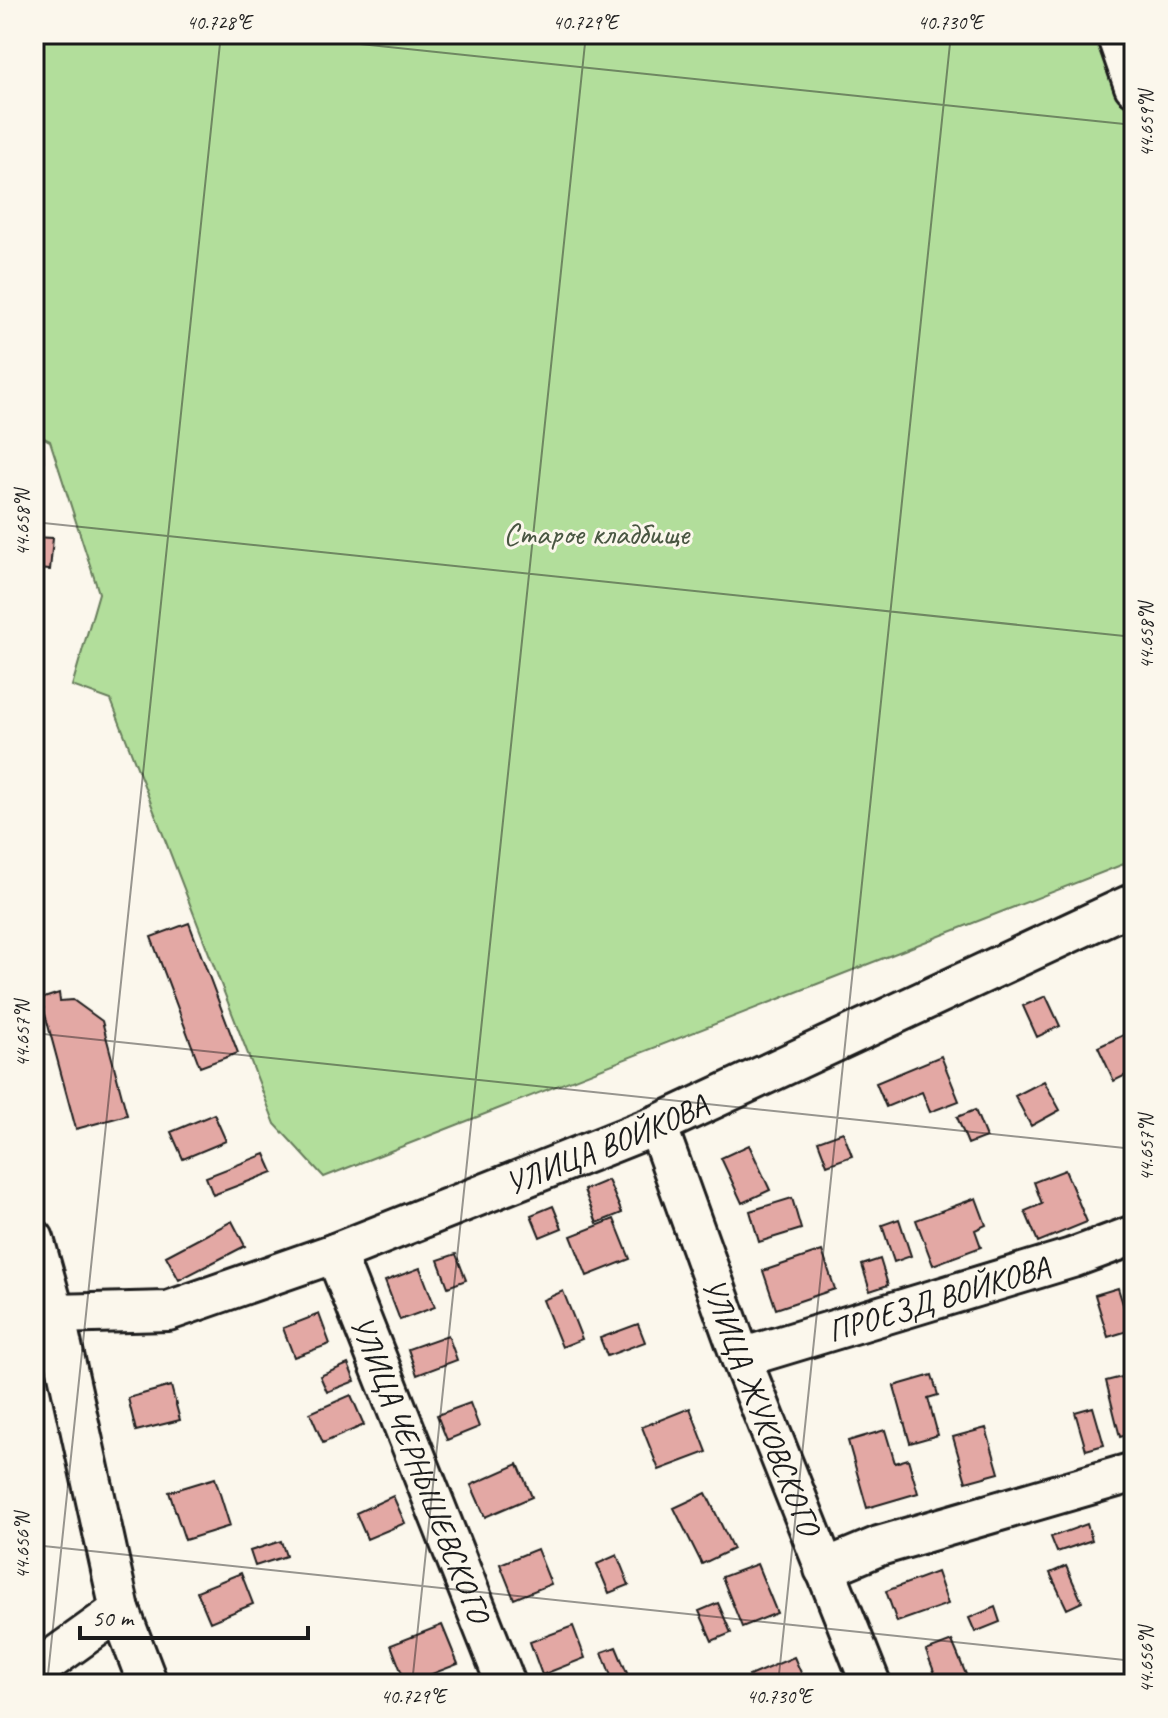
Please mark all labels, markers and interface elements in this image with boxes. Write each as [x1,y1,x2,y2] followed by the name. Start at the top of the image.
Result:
[186,10,254,35] text: 40.728°E
[552,10,620,35] text: 40.729°E
[917,10,985,35] text: 40.730°E
[1134,88,1159,157] text: 44.659°N
[10,487,35,556] text: 44.658°N
[503,513,691,554] park label: Старое кладбище
[1134,600,1159,669] text: 44.658°N
[10,998,35,1067] text: 44.657°N
[499,1084,715,1204] street label: УЛИЦА ВОЙКОВА
[1134,1112,1159,1181] text: 44.657°N
[823,1245,1055,1351] street label: ПРОЕЗД ВОЙКОВА
[693,1272,831,1543] street label: УЛИЦА ЖУКОВСКОГО
[341,1310,501,1631] street label: УЛИЦА ЧЕРНЫШЕВСКОГО
[10,1510,35,1579] text: 44.656°N
[80,1590,308,1640] scale bar
[92,1603,135,1633] text: 50 m
[1134,1624,1159,1693] text: 44.656°N
[380,1684,448,1709] text: 40.729°E
[746,1684,814,1709] text: 40.730°E

